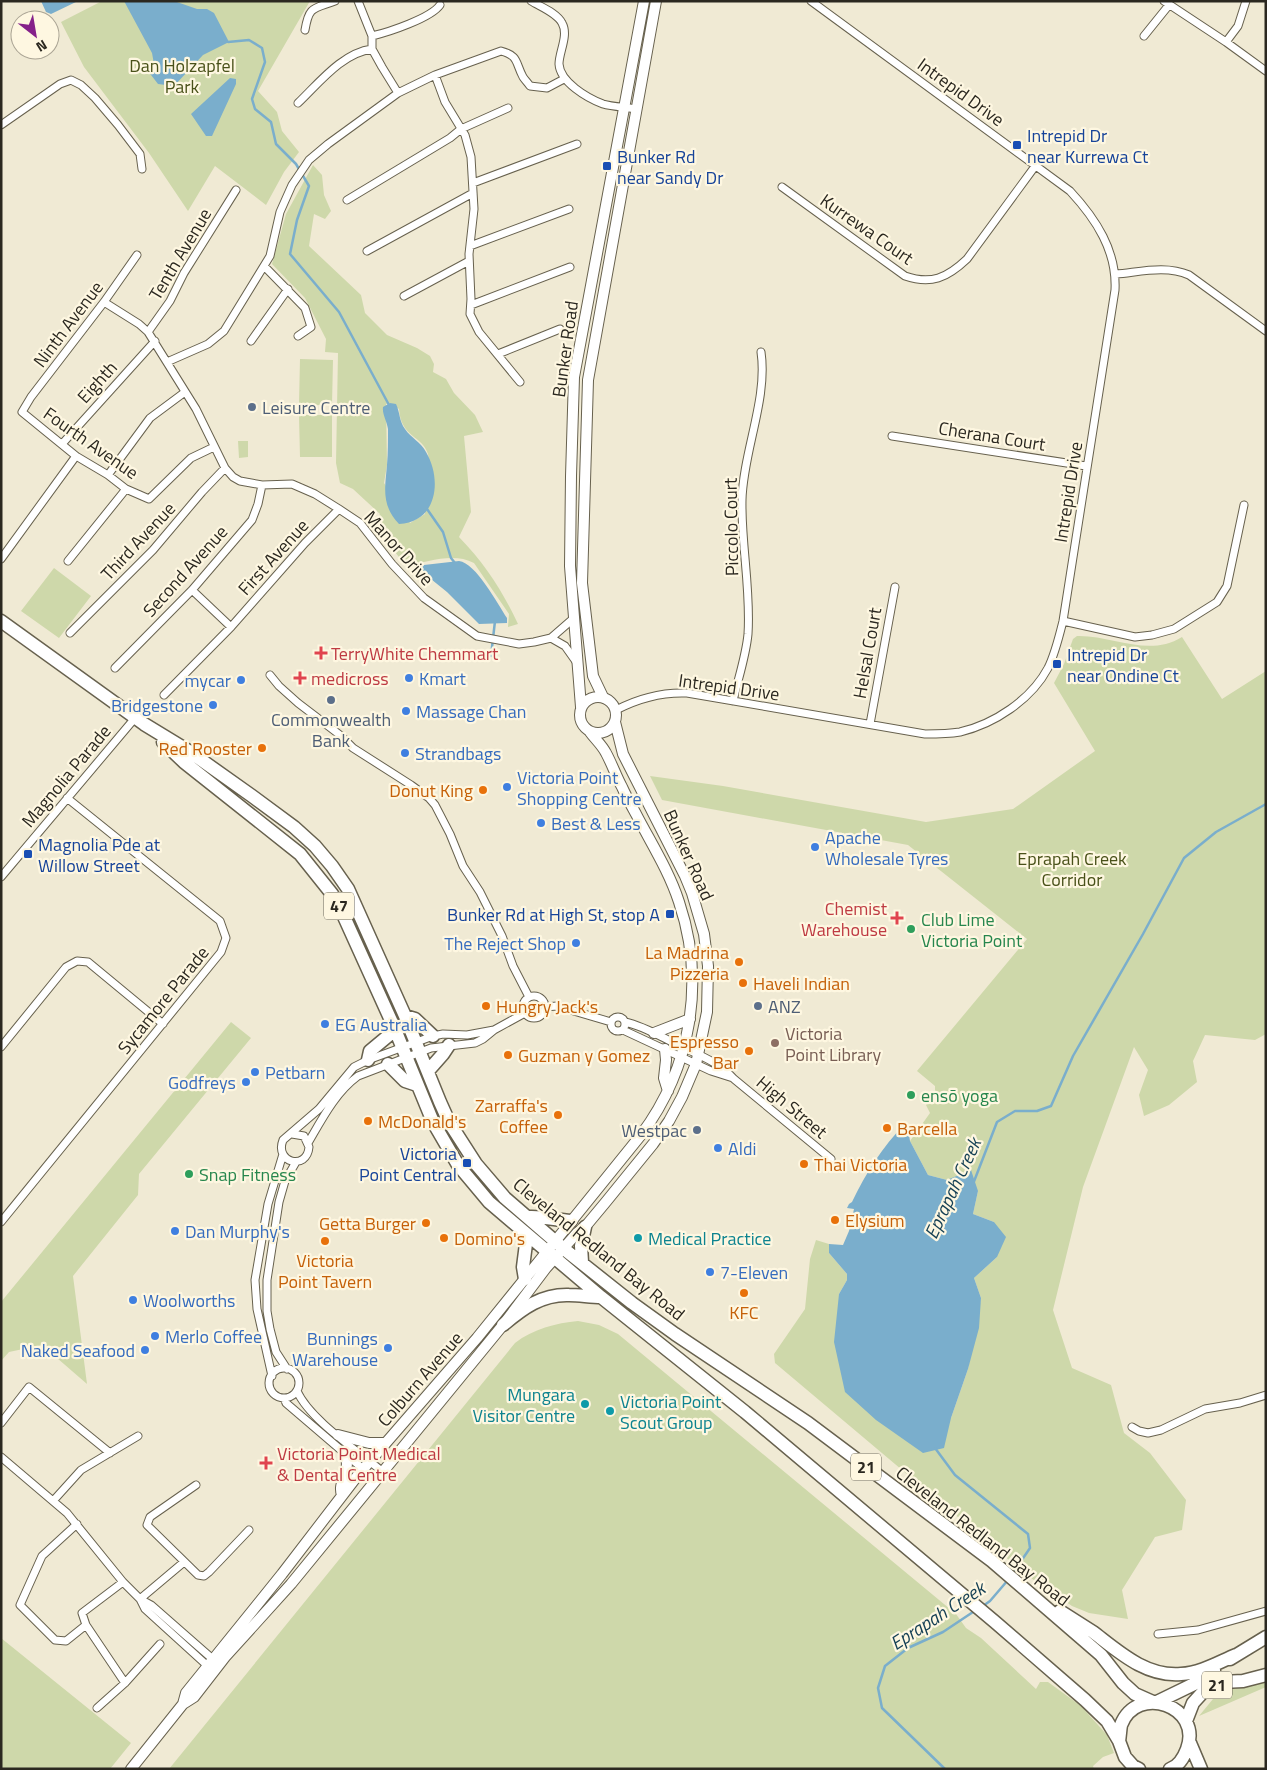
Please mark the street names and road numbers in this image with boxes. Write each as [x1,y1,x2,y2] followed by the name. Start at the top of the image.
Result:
[912,51,1010,133] street label: Intrepid Drive
[815,187,920,272] street label: Kurrewa Court
[142,203,218,305] street label: Tenth Avenue
[27,275,109,373] street label: Ninth Avenue
[545,299,585,399] street label: Bunker Road
[71,355,123,409] street label: Eighth
[38,400,144,486] street label: Fourth Avenue
[937,414,1048,458] street label: Cherana Court
[1047,440,1089,544] street label: Intrepid Drive
[717,477,745,576] street label: Piccolo Court
[94,496,182,586] street label: Third Avenue
[358,504,440,592] street label: Manor Drive
[231,513,315,601] street label: First Avenue
[136,519,234,623] street label: Second Avenue
[846,605,888,701] street label: Helsal Court
[677,667,781,707] street label: Intrepid Drive
[15,719,117,833] street label: Magnolia Parade
[657,805,721,905] street label: Bunker Road
[324,892,354,919] road number: 47
[111,940,215,1060] street label: Sycamore Parade
[751,1069,834,1145] street label: High Street
[507,1171,691,1327] street label: Cleveland Redland Bay Road
[371,1325,469,1433] street label: Colburn Avenue
[851,1454,881,1480] road number: 21
[890,1459,1076,1613] street label: Cleveland Redland Bay Road
[1202,1672,1232,1698] road number: 21

